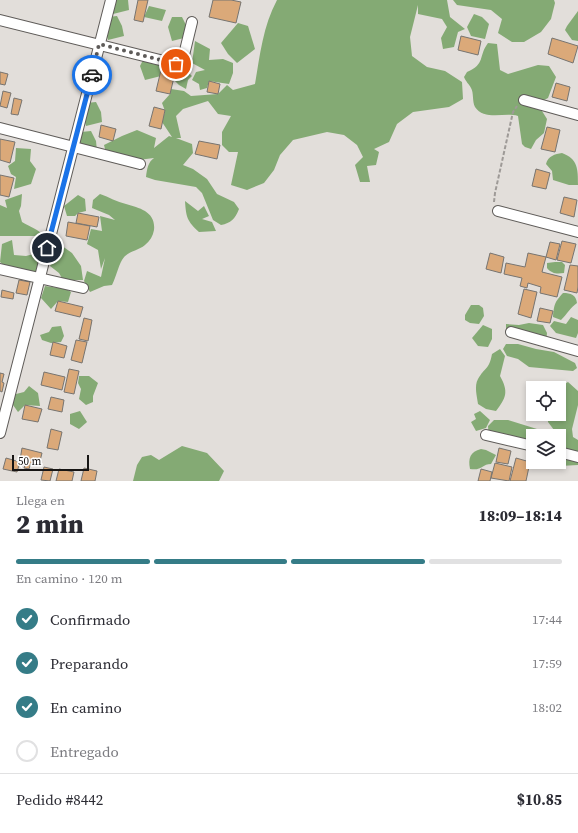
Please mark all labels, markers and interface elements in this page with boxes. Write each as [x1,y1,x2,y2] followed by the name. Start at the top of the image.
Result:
[159,47,193,81] pin
[165,53,187,75] icon: bag
[72,55,112,95] courier
[81,64,103,86] icon: car
[30,231,64,265] pin
[36,237,58,259] icon: home
[526,381,566,469] map controls
[526,381,566,421] button: locate
[526,429,566,469] button: layers
[12,453,89,472] scale bar
[18,454,41,469] text: 50 m
[16,492,65,509] text: Llega en
[479,505,562,526] text: 18:09–18:14
[16,506,84,542] text: 2 min
[16,570,122,587] text: En camino · 120 m
[16,608,38,630] icon: check
[50,609,130,630] text: Confirmado
[532,611,562,628] text: 17:44
[16,652,38,674] icon: check
[50,653,128,674] text: Preparando
[532,655,562,672] text: 17:59
[16,696,38,718] icon: check
[50,697,122,718] text: En camino
[532,699,562,716] text: 18:02
[50,741,119,762] text: Entregado
[16,789,103,810] text: Pedido #8442
[517,789,562,810] text: $10.85

